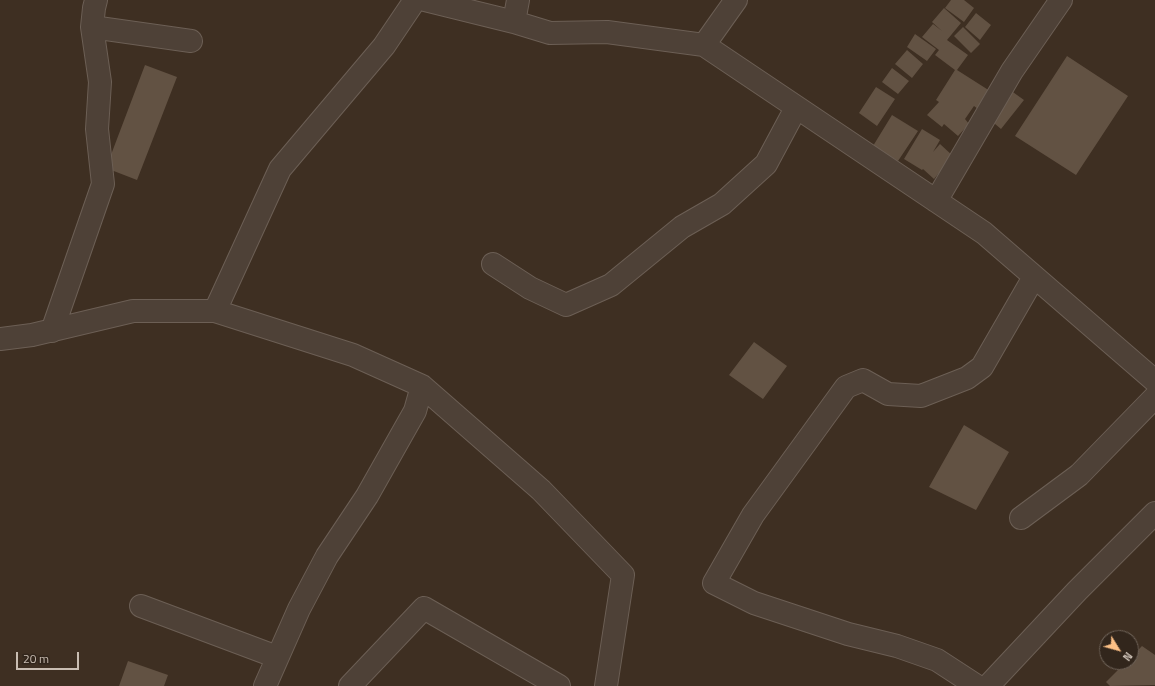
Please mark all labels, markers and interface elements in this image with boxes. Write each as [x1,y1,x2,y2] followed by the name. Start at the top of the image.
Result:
[1099,630,1139,670] north arrow
[18,644,81,670] scale bar
[23,649,49,668] text: 20 m
[1119,649,1136,664] text: N

